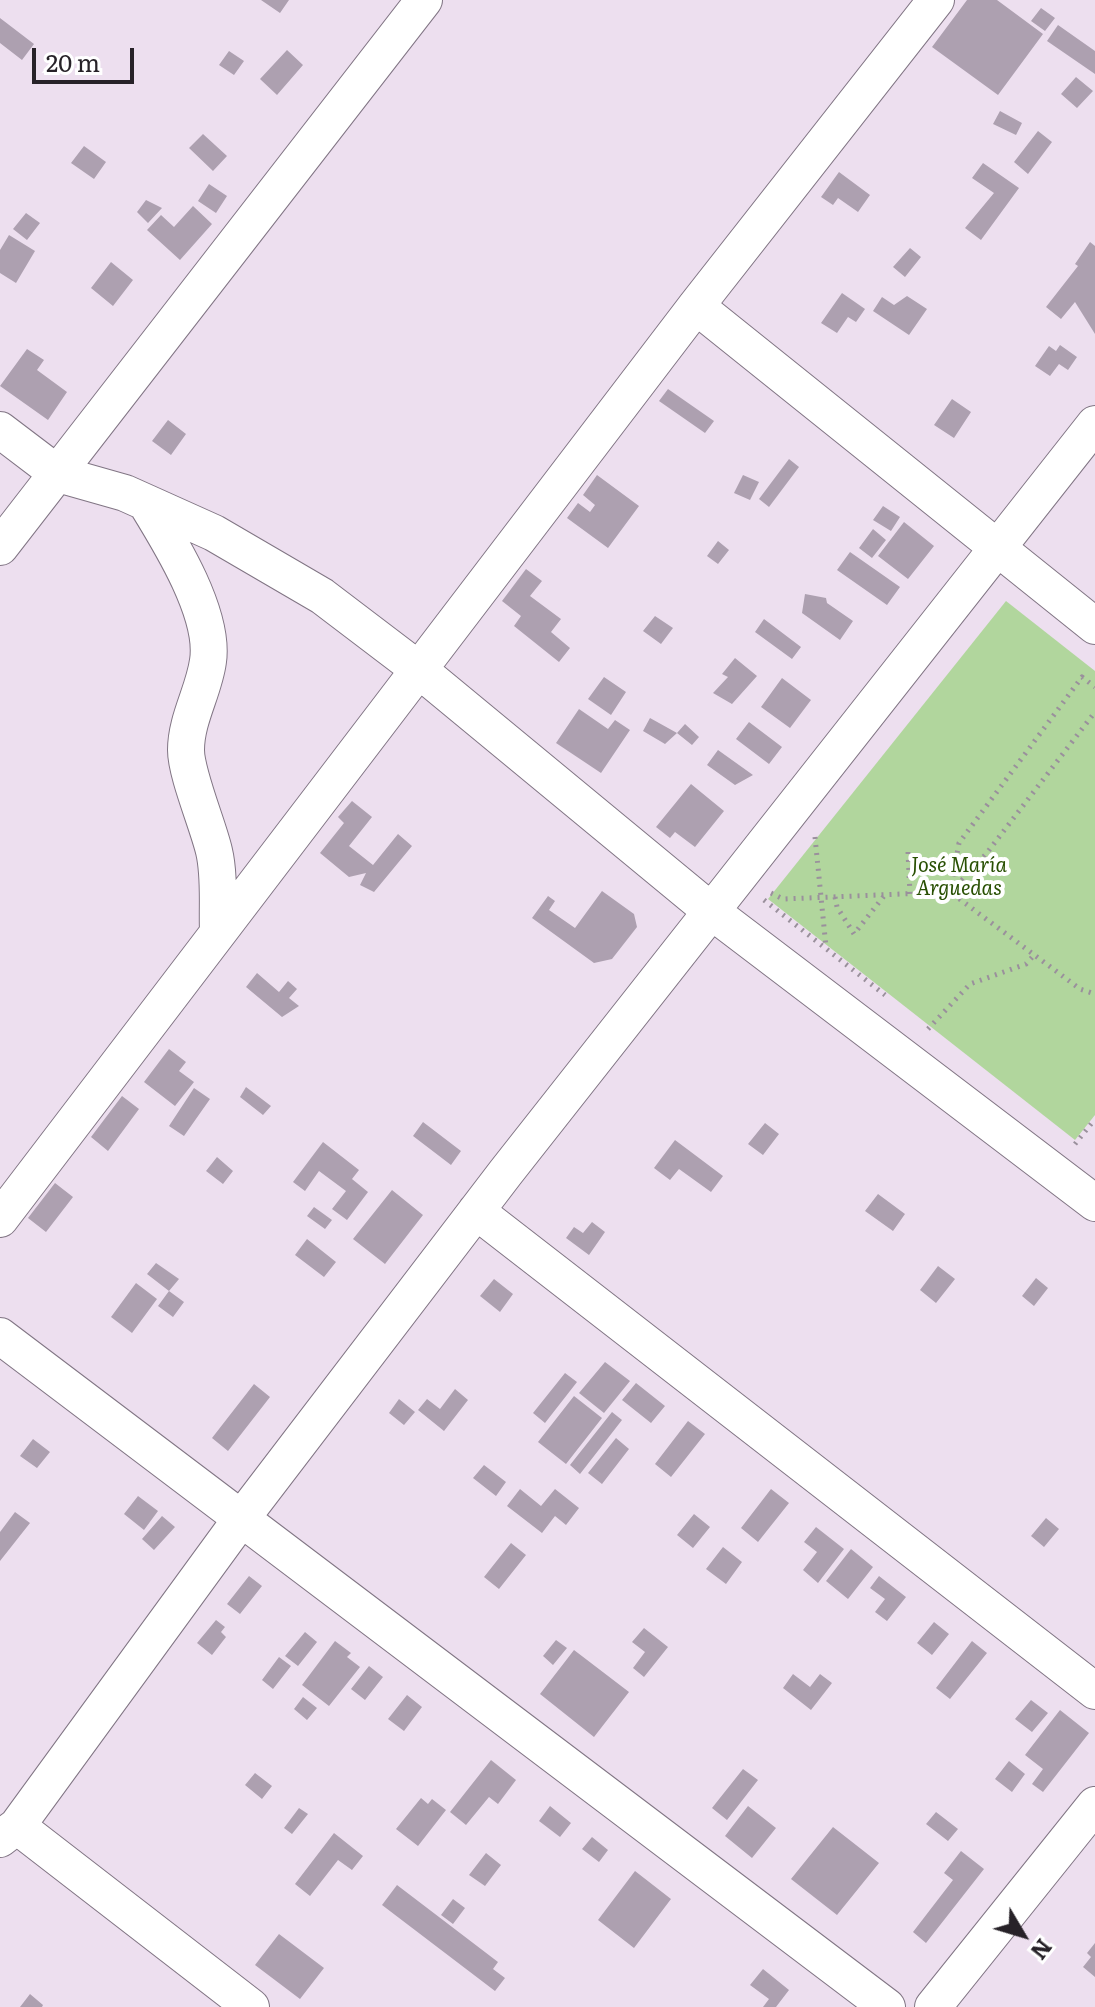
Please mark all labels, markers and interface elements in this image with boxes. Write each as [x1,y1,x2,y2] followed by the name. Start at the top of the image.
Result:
[36,32,138,82] scale bar
[46,44,100,79] text: 20 m
[911,854,1007,901] park label: José María Arguedas
[983,1895,1063,1975] north arrow
[1024,1933,1061,1968] text: N

